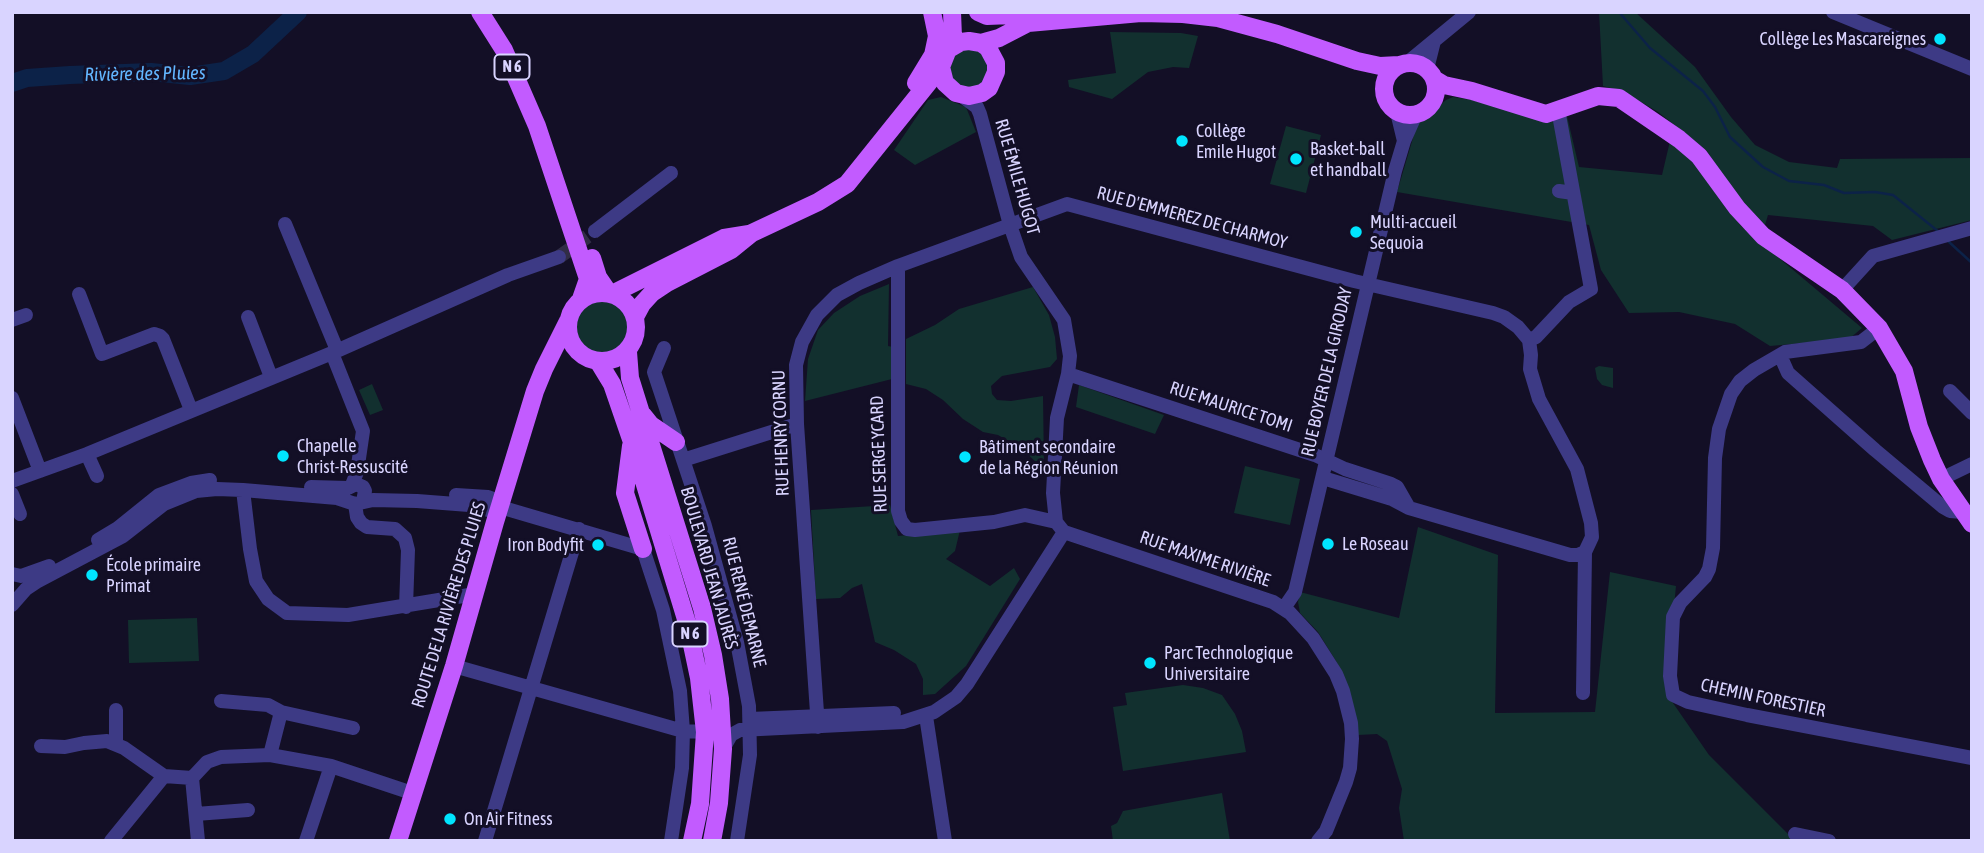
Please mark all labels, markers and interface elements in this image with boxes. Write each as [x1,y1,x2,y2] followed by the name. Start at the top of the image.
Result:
[1760,28,1926,50] place label: Collège Les Mascareignes
[1932,31,1948,47] marker: Collège Les Mascareignes
[494,54,530,80] road number: N 6
[84,62,206,86] water label: Rivière des Pluies
[990,116,1044,238] street label: RUE ÉMILE HUGOT
[1196,120,1276,162] place label: Collège Emile Hugot
[1174,133,1190,149] marker: Collège Emile Hugot
[1310,138,1387,180] place label: Basket-ball et handball
[1288,151,1304,167] marker: Basket-ball et handball
[1094,182,1290,254] street label: RUE D'EMMEREZ DE CHARMOY
[1370,211,1457,254] place label: Multi-accueil Sequoia
[1348,224,1364,240] marker: Multi-accueil Sequoia
[1297,285,1357,459] street label: RUE BOYER DE LA GIRODAY
[768,370,794,496] street label: RUE HENRY CORNU
[1167,377,1295,437] street label: RUE MAURICE TOMI
[866,395,892,513] street label: RUE SERGE YCARD
[297,435,408,478] place label: Chapelle Christ-Ressuscité
[979,436,1118,478] place label: Bâtiment secondaire de la Région Réunion
[275,448,291,464] marker: Chapelle Christ-Ressuscité
[957,449,973,465] marker: Bâtiment secondaire de la Région Réunion
[675,484,743,652] street label: BOULEVARD JEAN JAURÈS
[407,499,491,711] street label: ROUTE DE LA RIVIÈRE DES PLUIES
[1137,527,1273,591] street label: RUE MAXIME RIVIÈRE
[1342,533,1409,555] place label: Le Roseau
[507,534,584,556] place label: Iron Bodyfit
[717,535,771,669] street label: RUE RENÉ DEMARNE
[1320,536,1336,552] marker: Le Roseau
[590,537,606,553] marker: Iron Bodyfit
[106,554,201,596] place label: École primaire Primat
[84,567,100,583] marker: École primaire Primat
[672,622,708,646] road number: N 6
[1164,642,1293,684] place label: Parc Technologique Universitaire
[1142,655,1158,671] marker: Parc Technologique Universitaire
[1699,674,1827,722] street label: CHEMIN FORESTIER
[464,808,553,830] place label: On Air Fitness
[442,811,458,827] marker: On Air Fitness

